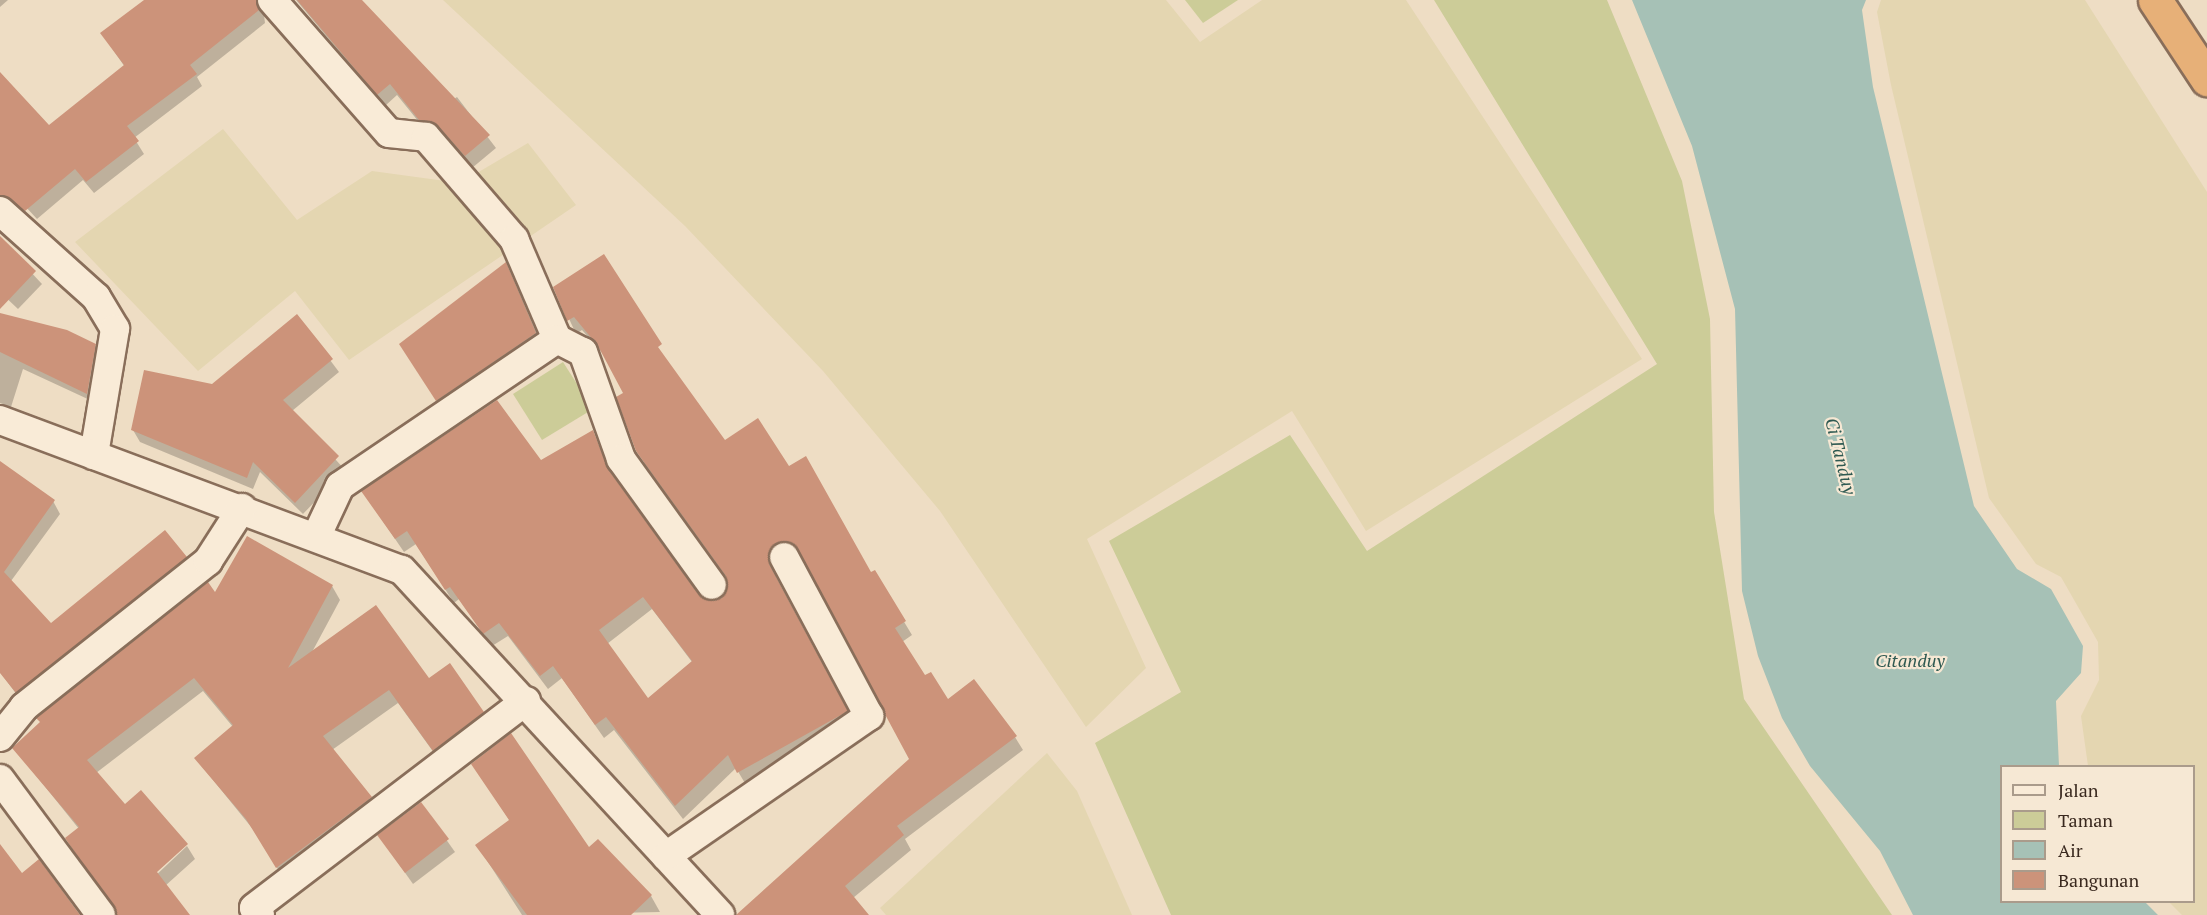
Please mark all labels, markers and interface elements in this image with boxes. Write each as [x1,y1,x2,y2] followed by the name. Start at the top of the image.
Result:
[1821,415,1861,497] water label: Ci Tanduy
[1875,649,1945,671] water label: Citanduy
[2000,765,2195,903] legend
[2058,778,2098,802] text: Jalan
[2058,808,2113,832] text: Taman
[2058,838,2083,862] text: Air
[2058,868,2139,892] text: Bangunan

